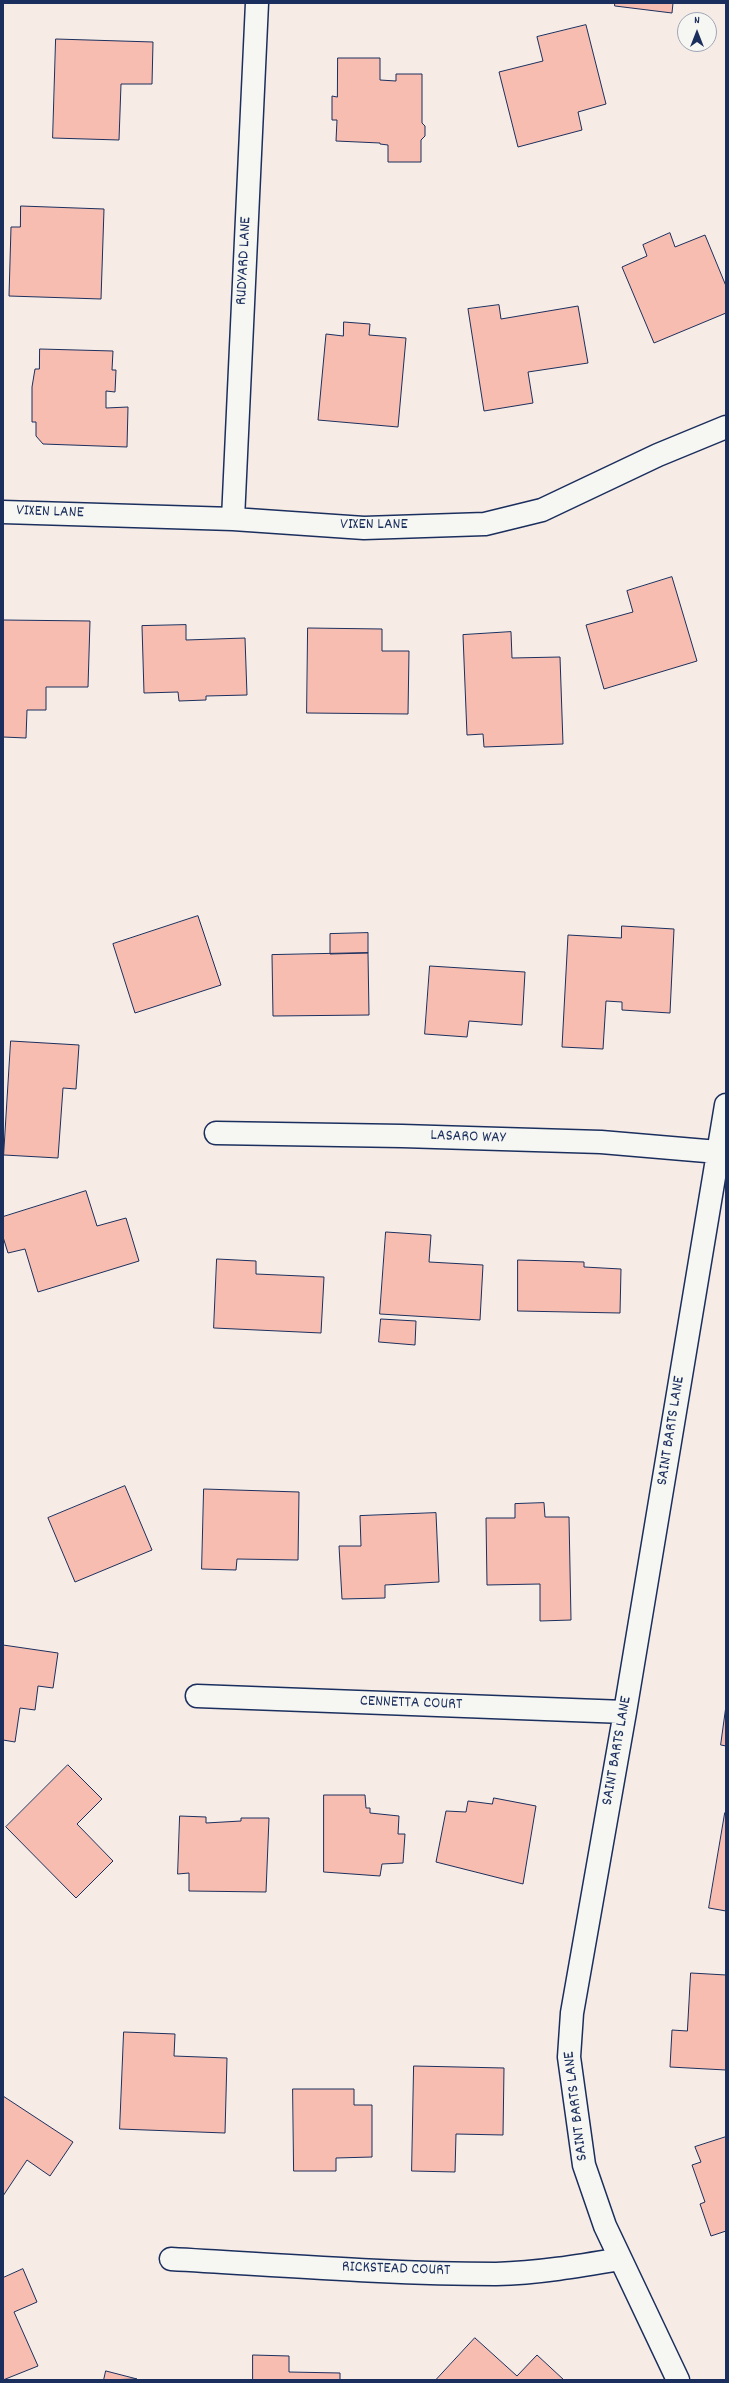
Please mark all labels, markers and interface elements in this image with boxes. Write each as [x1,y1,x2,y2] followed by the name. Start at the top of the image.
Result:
[677,12,717,52] north arrow
[694,13,700,29] text: N
[233,216,257,306] street label: RUDYARD LANE
[16,502,84,524] street label: VIXEN LANE
[340,516,408,536] street label: VIXEN LANE
[430,1127,506,1149] street label: LASARO WAY
[654,1375,690,1487] street label: SAINT BARTS LANE
[359,1693,463,1715] street label: CENNETTA COURT
[599,1695,637,1807] street label: SAINT BARTS LANE
[561,2050,593,2162] street label: SAINT BARTS LANE
[341,2259,451,2281] street label: RICKSTEAD COURT

